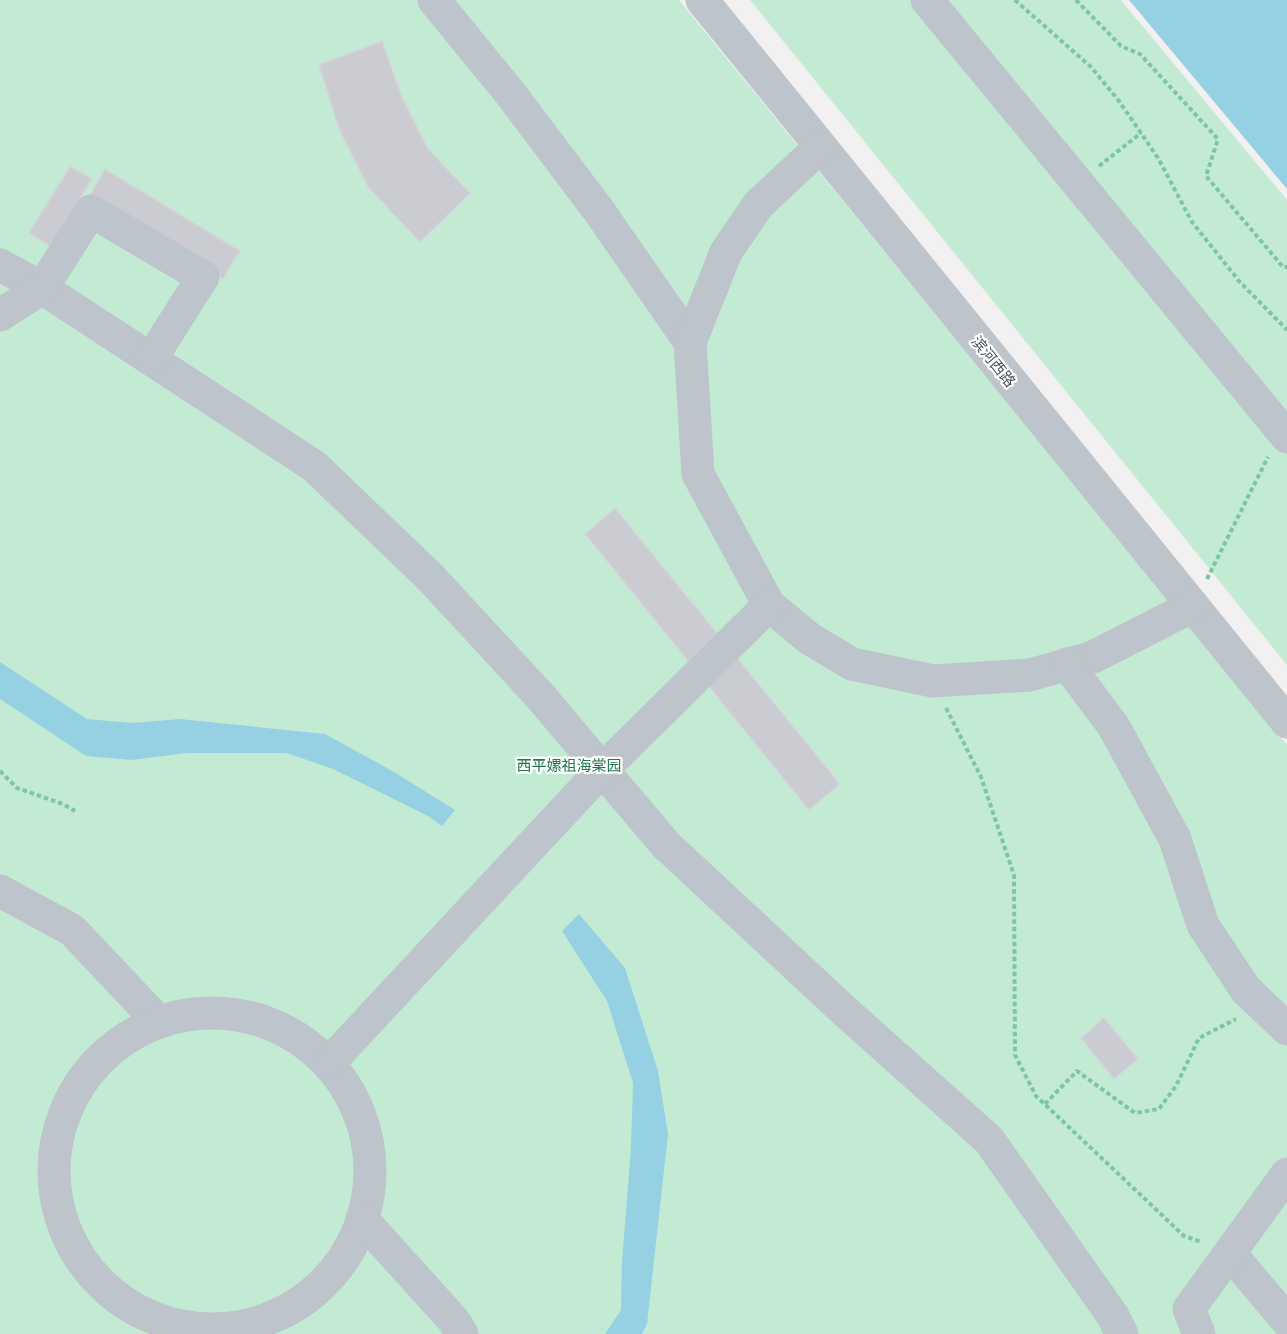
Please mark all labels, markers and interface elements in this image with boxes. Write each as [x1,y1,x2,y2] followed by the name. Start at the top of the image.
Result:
[967,331,1021,391] street label: 滨河西路
[516,755,622,775] park label: 西平嫘祖海棠园

